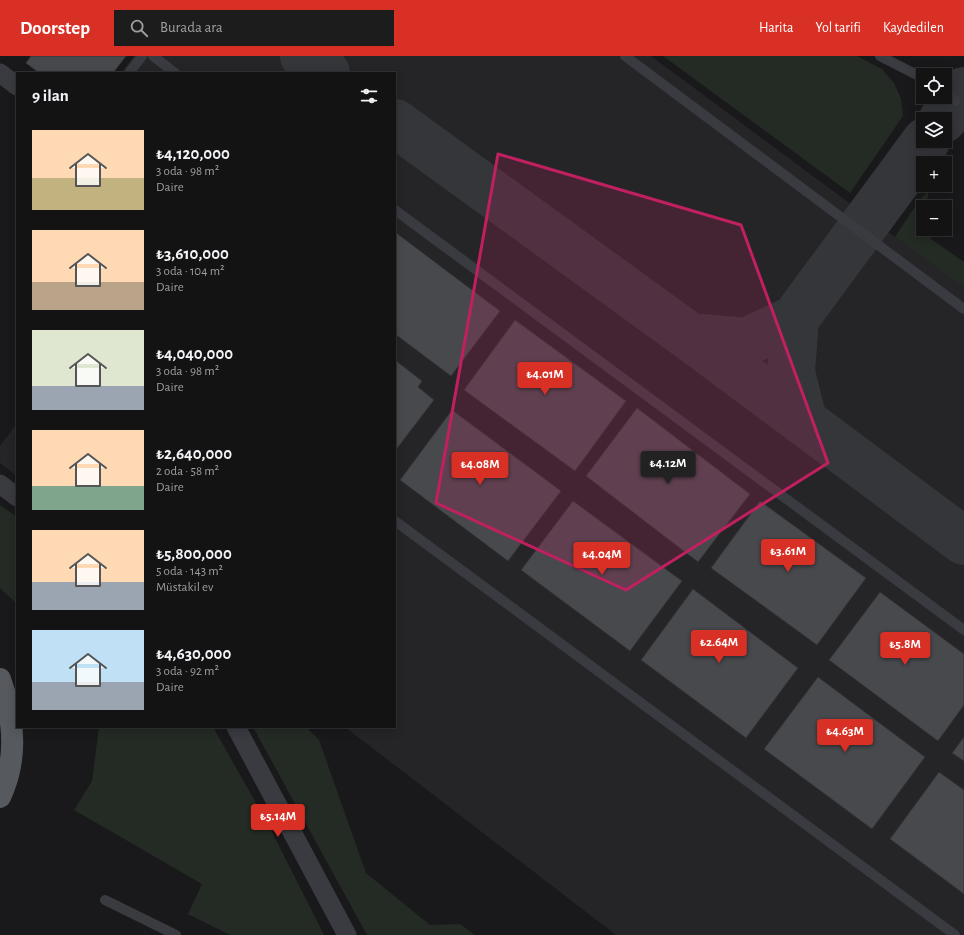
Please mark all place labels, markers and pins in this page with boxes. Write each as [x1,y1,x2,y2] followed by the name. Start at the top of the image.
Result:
[512,362,578,396] pin: ₺4.01M
[635,451,701,485] pin: ₺4.12M
[447,452,513,486] pin: ₺4.08M
[755,539,821,573] pin: ₺3.61M
[569,542,635,576] pin: ₺4.04M
[686,630,752,664] pin: ₺2.64M
[877,632,933,666] pin: ₺5.8M
[812,719,878,753] pin: ₺4.63M
[245,804,311,838] pin: ₺5.14M

